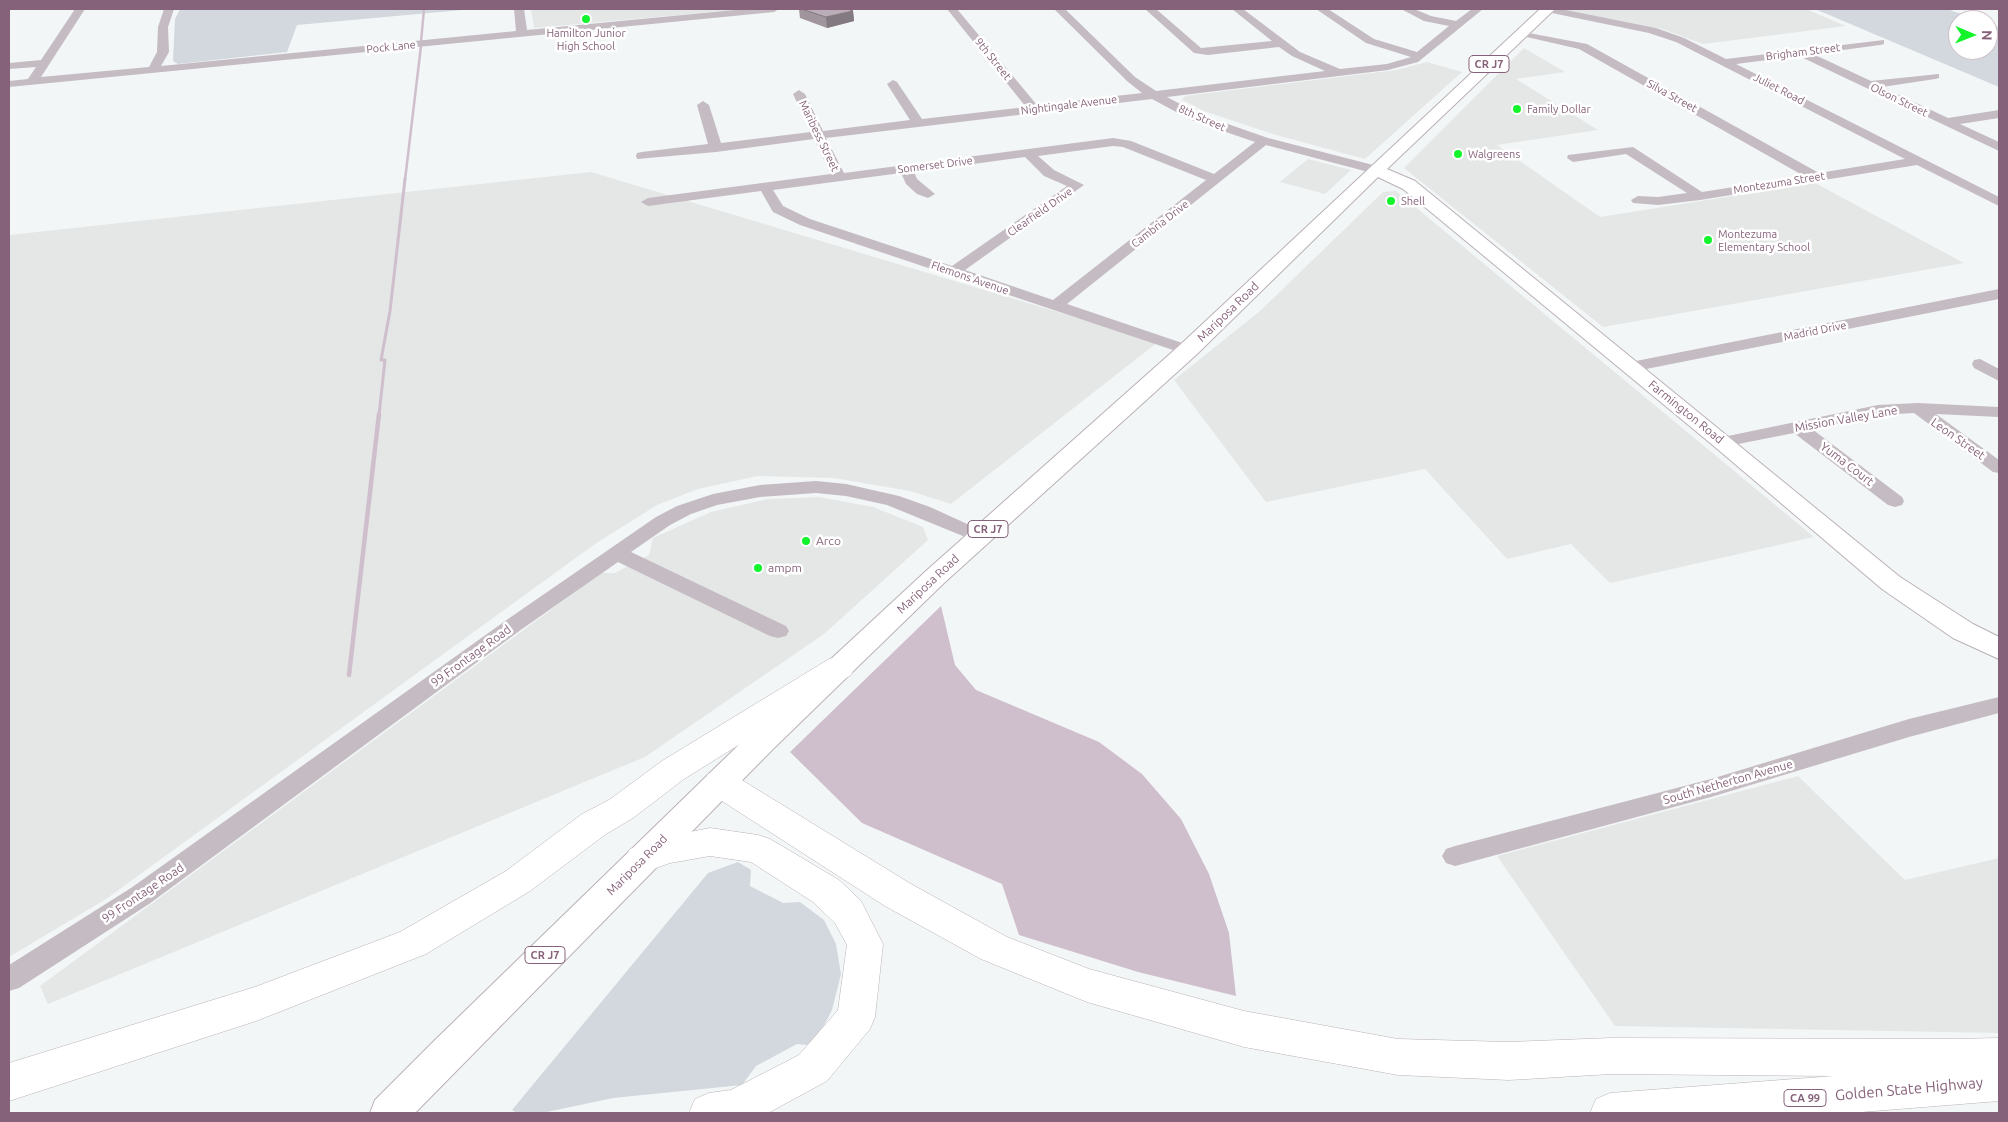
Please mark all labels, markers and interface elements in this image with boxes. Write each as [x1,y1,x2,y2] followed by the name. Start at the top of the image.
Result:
[1948,10,1998,60] north arrow
[580,13,592,25] marker: Hamilton Junior High School
[546,26,626,52] place label: Hamilton Junior High School
[1979,30,1995,41] text: N
[972,35,1014,83] street label: 9th Street
[366,38,416,56] street label: Pock Lane
[1765,41,1841,63] street label: Brigham Street
[1469,56,1509,72] road number: CR J7
[1751,71,1807,107] street label: Juliet Road
[1645,77,1699,115] street label: Silva Street
[1868,80,1930,120] street label: Olson Street
[1020,93,1118,117] street label: Nightingale Avenue
[796,98,842,174] street label: Maribess Street
[1176,102,1228,134] street label: 8th Street
[1527,102,1591,116] place label: Family Dollar
[1511,103,1523,115] marker: Family Dollar
[1468,147,1520,161] place label: Walgreens
[1452,148,1464,160] marker: Walgreens
[897,154,973,176] street label: Somerset Drive
[1732,169,1826,197] street label: Montezuma Street
[1005,185,1075,239] street label: Clearfield Drive
[1401,194,1425,208] place label: Shell
[1385,195,1397,207] marker: Shell
[1129,197,1191,251] street label: Cambria Drive
[1718,227,1810,253] place label: Montezuma Elementary School
[1702,234,1714,246] marker: Montezuma Elementary School
[929,259,1011,297] street label: Flemons Avenue
[1194,279,1262,345] street label: Mariposa Road
[1783,318,1847,344] street label: Madrid Drive
[1645,377,1727,447] street label: Farmington Road
[1793,403,1899,435] street label: Mission Valley Lane
[1928,415,1988,463] street label: Leon Street
[1817,439,1877,489] street label: Yuma Court
[968,520,1008,538] road number: CR J7
[816,534,841,548] place label: Arco
[800,535,812,547] marker: Arco
[894,551,962,617] street label: Mariposa Road
[768,561,802,575] place label: ampm
[752,562,764,574] marker: ampm
[428,622,514,690] street label: 99 Frontage Road
[1662,757,1794,807] street label: South Netherton Avenue
[604,832,670,898] street label: Mariposa Road
[99,860,187,926] street label: 99 Frontage Road
[525,946,565,964] road number: CR J7
[1834,1074,1984,1104] street label: Golden State Highway
[1784,1090,1826,1106] road number: CA 99

